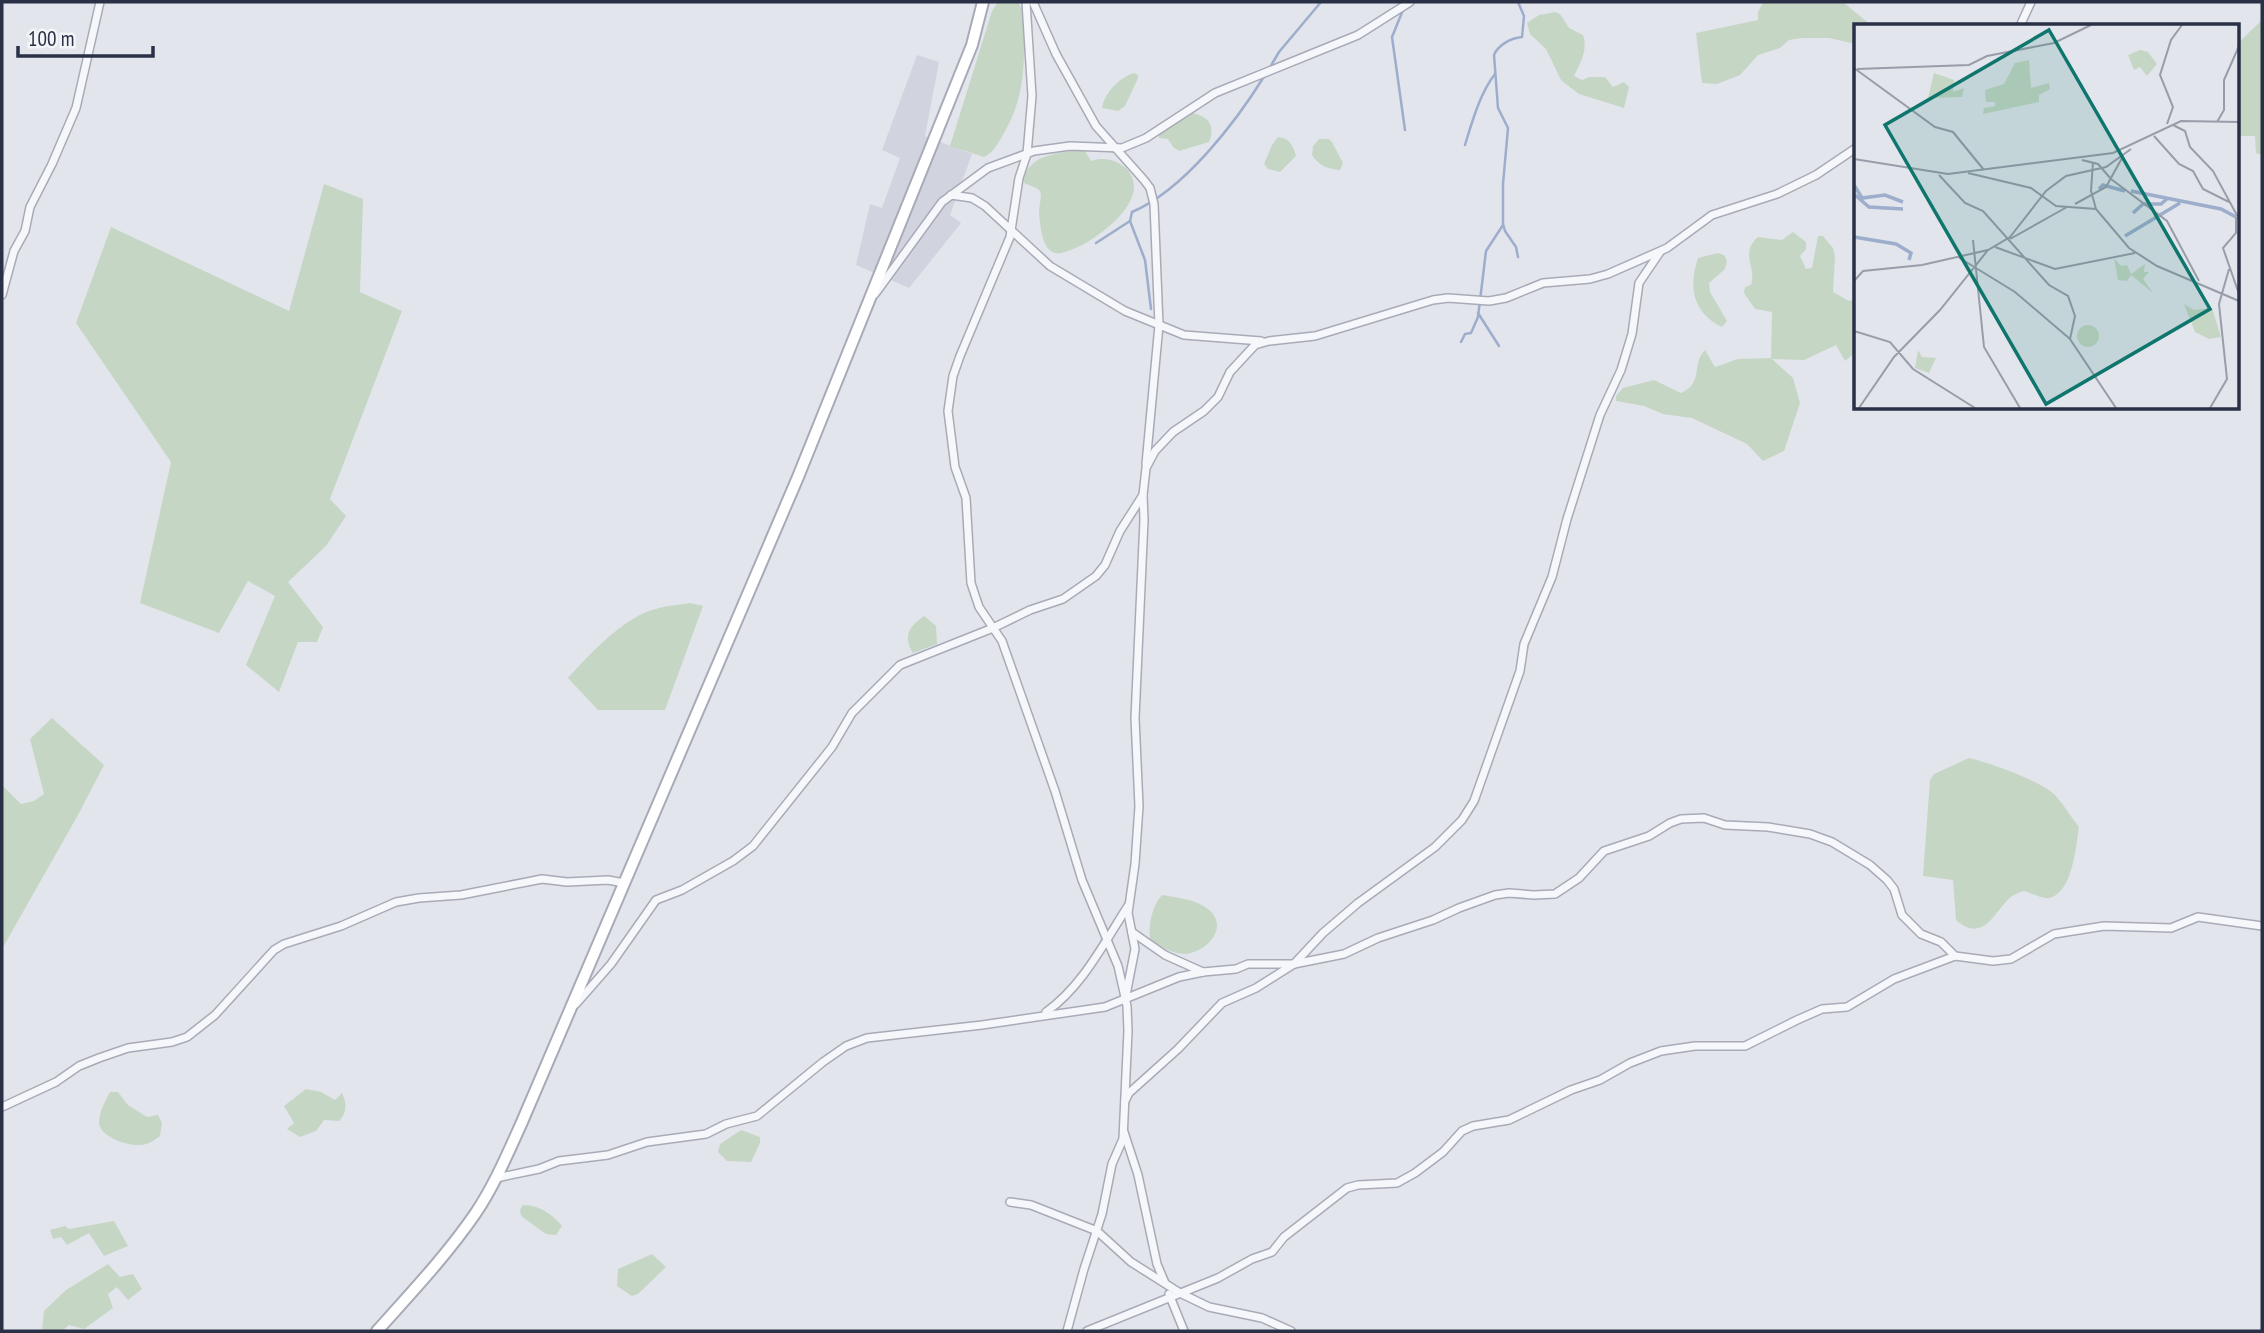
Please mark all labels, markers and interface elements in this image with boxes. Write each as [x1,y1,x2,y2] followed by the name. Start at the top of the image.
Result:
[18,14,152,58] scale bar
[1854,24,2240,410] inset map
[28,25,74,52] text: 100 m

